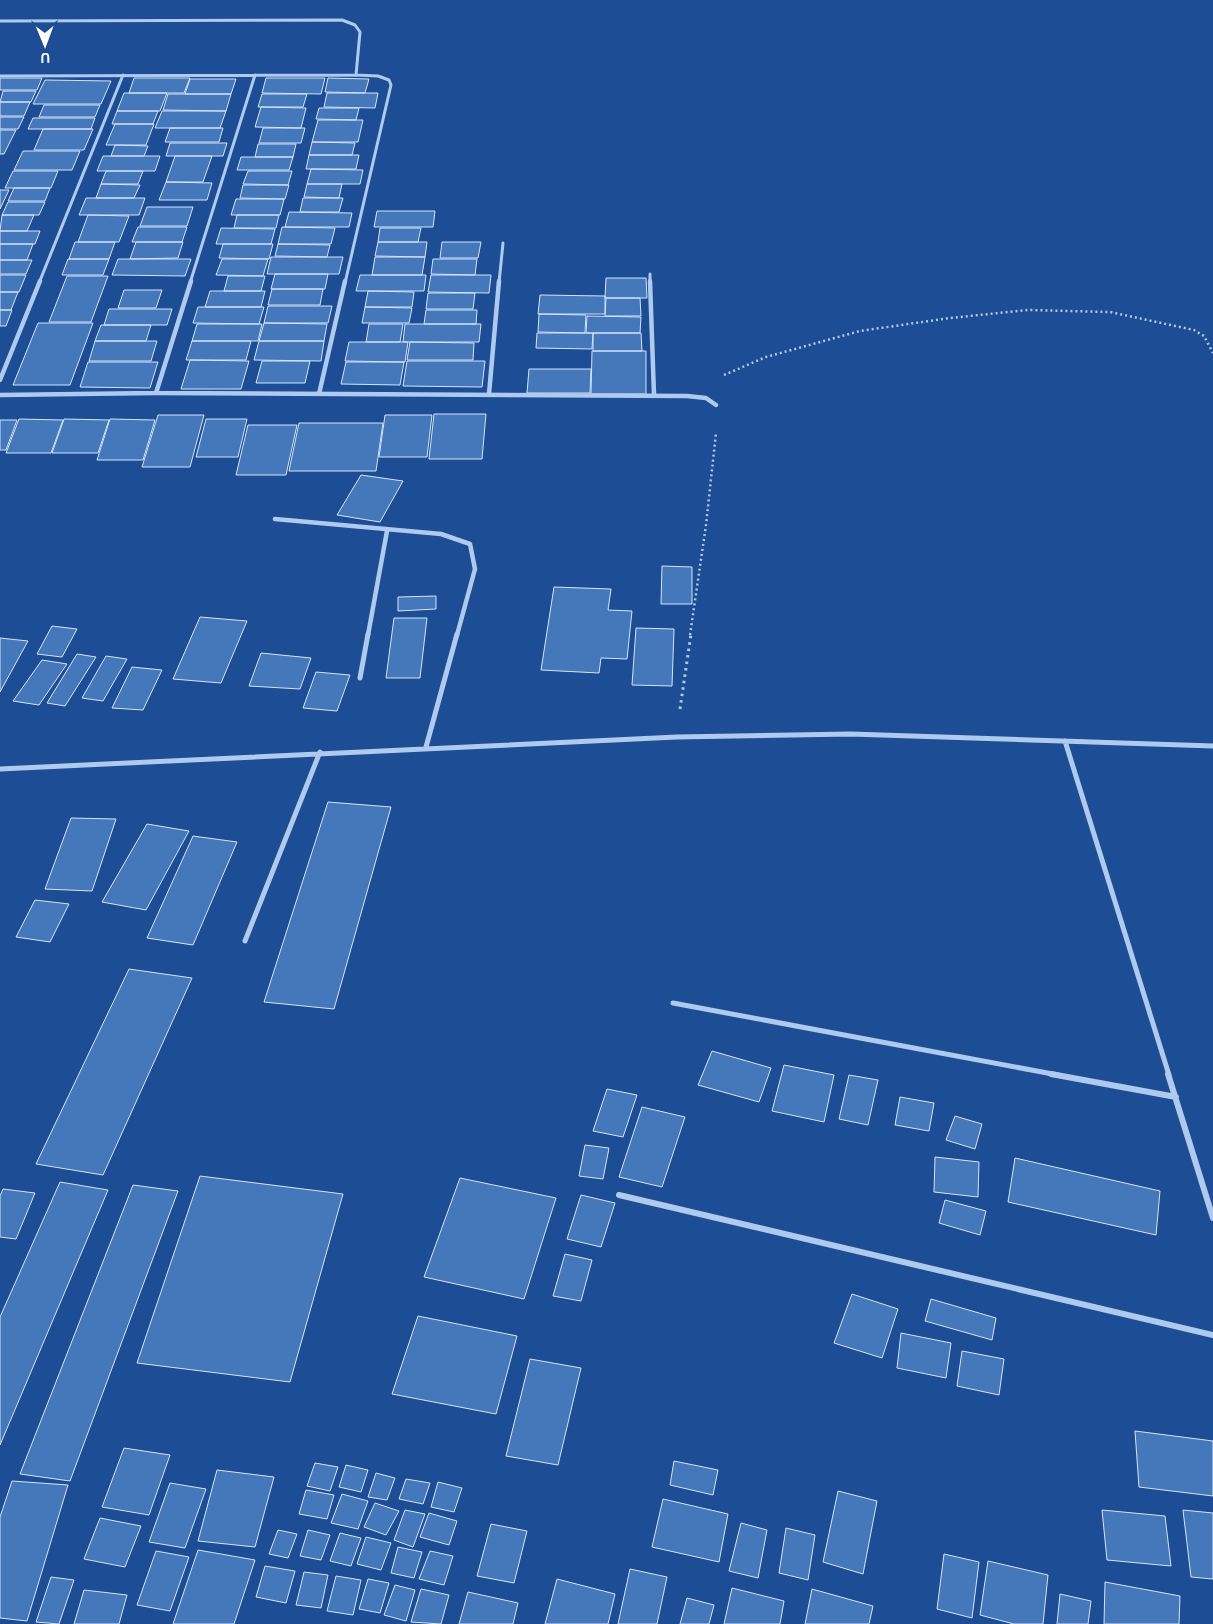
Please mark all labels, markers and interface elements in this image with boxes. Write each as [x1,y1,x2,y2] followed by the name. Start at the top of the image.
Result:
[20,20,70,70] north arrow
[40,49,50,67] text: U

